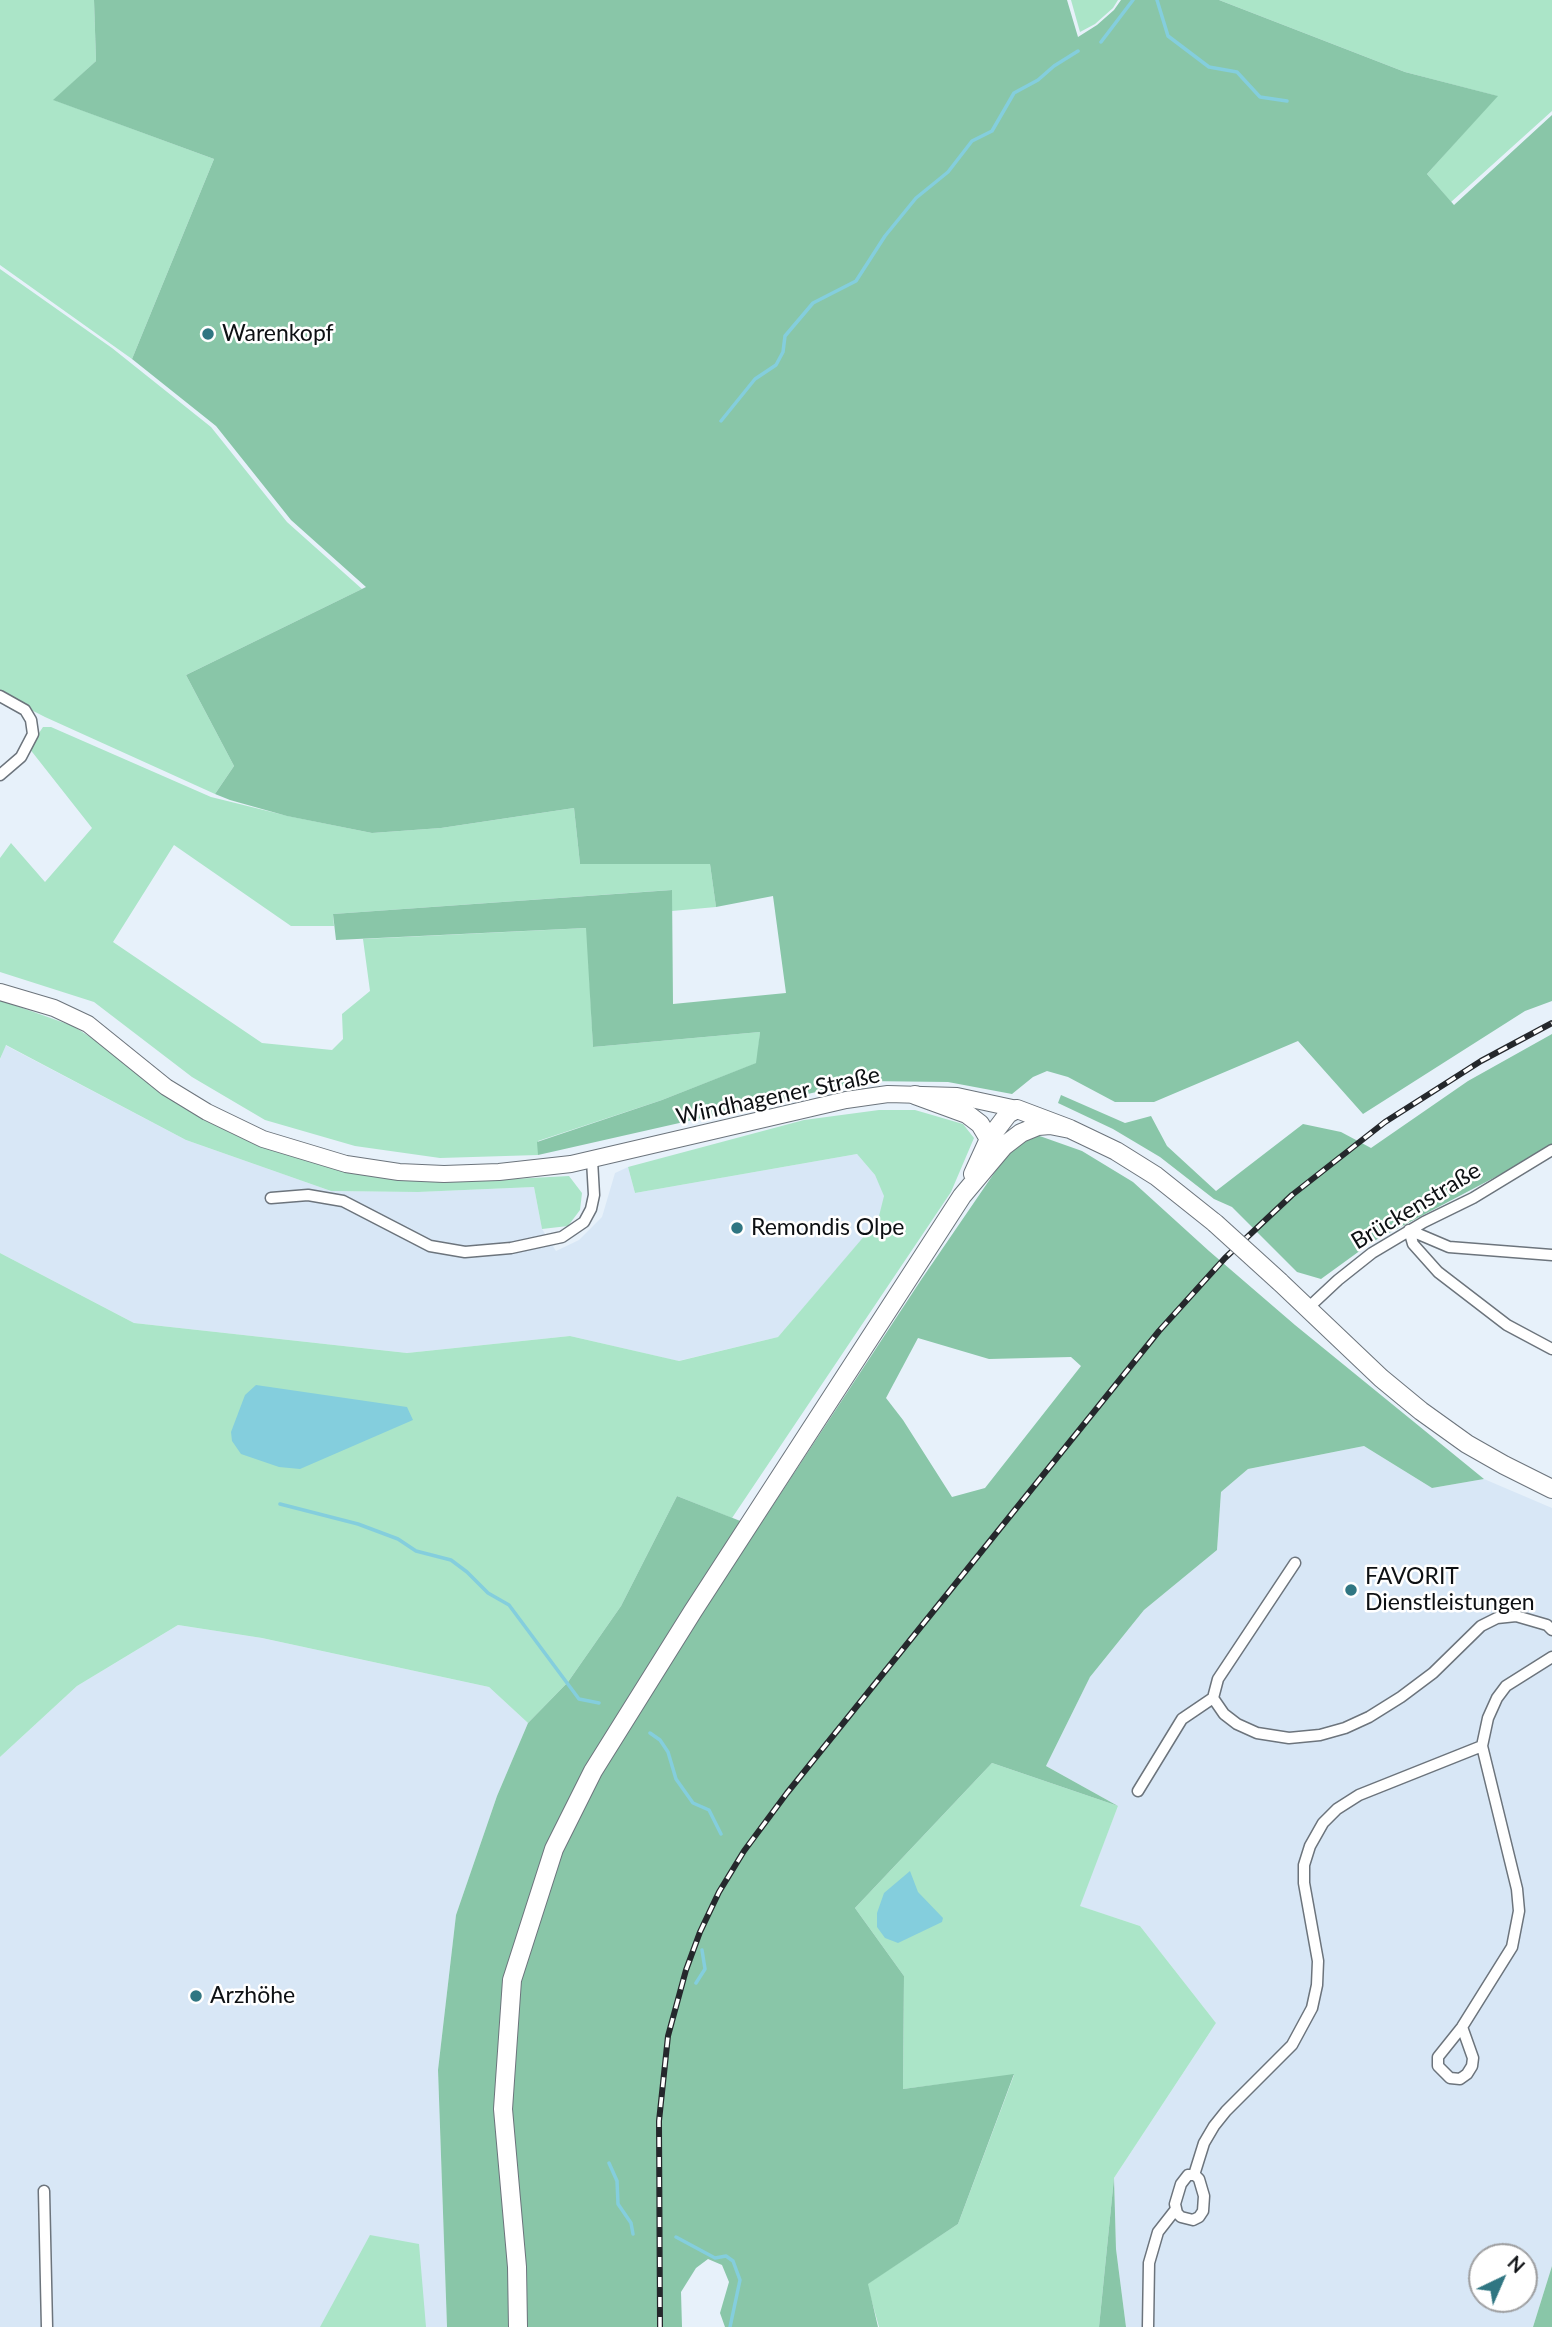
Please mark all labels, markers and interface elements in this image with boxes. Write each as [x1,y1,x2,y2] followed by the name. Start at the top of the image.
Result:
[222,320,334,348] place label: Warenkopf
[200,326,216,342] marker: Warenkopf
[674,1061,882,1131] street label: Windhagener Straße
[1346,1157,1486,1255] street label: Brückenstraße
[751,1214,905,1242] place label: Remondis Olpe
[729,1220,745,1236] marker: Remondis Olpe
[1365,1563,1535,1617] place label: FAVORIT Dienstleistungen
[1343,1582,1359,1598] marker: FAVORIT Dienstleistungen
[210,1982,295,2010] place label: Arzhöhe
[188,1988,204,2004] marker: Arzhöhe
[1468,2243,1538,2313] north arrow
[1503,2251,1530,2277] text: N

